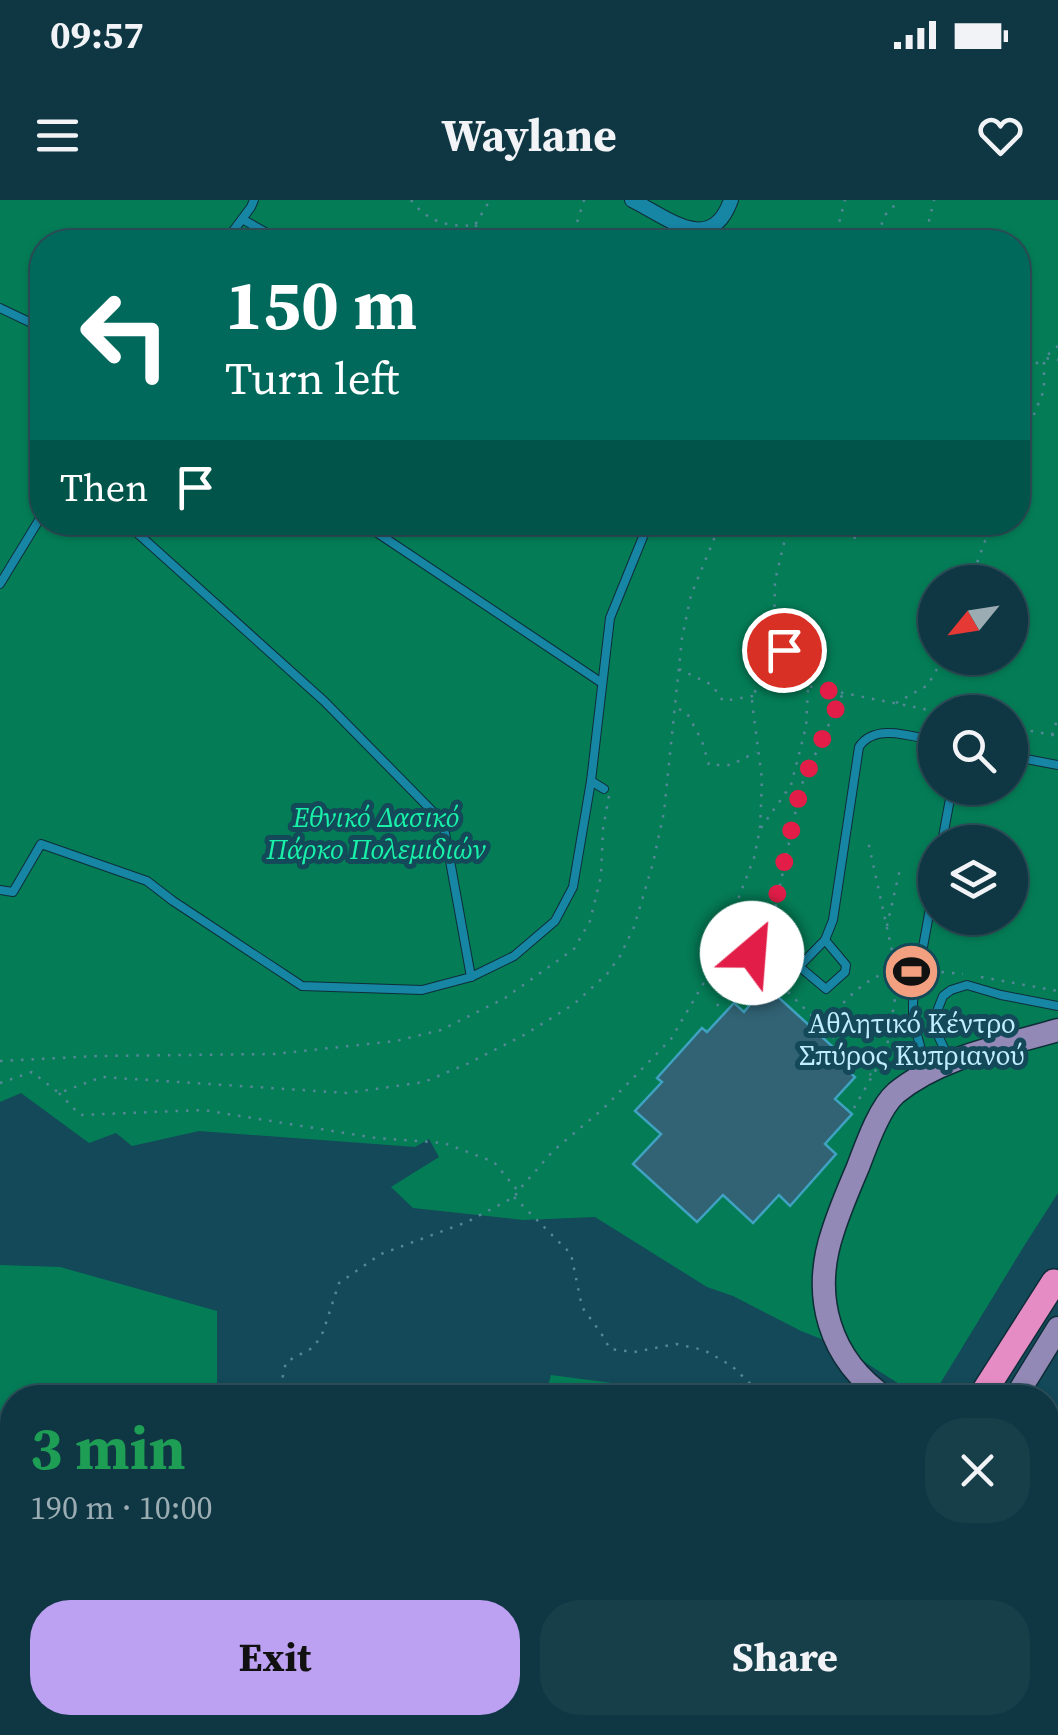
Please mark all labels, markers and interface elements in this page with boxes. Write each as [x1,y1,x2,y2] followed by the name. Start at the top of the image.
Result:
[50,9,144,61] text: 09:57
[441,104,617,166] text: Waylane
[30,108,85,163] icon: menu
[973,108,1028,163] icon: heart
[225,256,417,352] text: 150 m
[60,270,190,400] icon: left
[225,347,399,409] text: Turn left
[168,460,223,515] icon: arrive
[60,462,148,514] text: Then
[918,565,1028,675] north arrow
[918,565,1028,935] map controls
[742,608,827,693] pin
[757,623,812,678] icon: arrive
[918,695,1028,805] button: search
[266,798,486,868] park label: Εθνικό Δασικό Πάρκο Πολεμιδιών
[918,825,1028,935] button: layers
[700,901,804,1005] position arrow
[882,942,942,1002] sports icon: Αθλητικό Κέντρο Σπύρος Κυπριανού
[799,1004,1025,1074] place label: Αθλητικό Κέντρο Σπύρος Κυπριανού
[30,1407,186,1489] text: 3 min
[925,1418,1030,1523] button: close
[30,1486,212,1530] text: 190 m · 10:00
[30,1600,520,1715] button: Exit
[540,1600,1030,1715] button: Share

